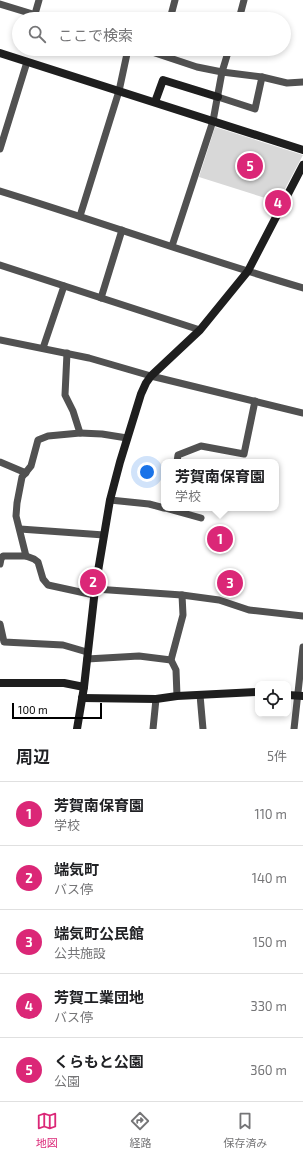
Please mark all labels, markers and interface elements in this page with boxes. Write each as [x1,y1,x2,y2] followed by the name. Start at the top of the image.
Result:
[12,12,291,56] search box
[26,23,48,45] icon: search
[58,26,133,44] text: ここで検索
[237,151,263,181] pin: 5
[265,188,291,218] pin: 4
[161,459,279,511] popup
[137,462,157,482] your location
[175,467,265,485] text: 芳賀南保育園
[175,488,201,504] text: 学校
[207,524,233,554] pin: 1
[80,567,106,597] pin: 2
[217,568,243,598] pin: 3
[255,681,291,717] map controls
[255,681,291,717] button: locate
[12,701,102,720] scale bar
[18,703,48,716] text: 100 m
[16,746,50,766] text: 周辺
[267,748,287,764] text: 5件
[54,796,144,814] text: 芳賀南保育園
[26,806,32,822] text: 1
[255,806,287,822] text: 110 m
[54,817,80,833] text: 学校
[54,860,99,878] text: 端気町
[25,870,33,886] text: 2
[252,870,287,886] text: 140 m
[54,881,93,897] text: バス停
[54,924,144,942] text: 端気町公民館
[25,934,33,950] text: 3
[253,934,287,950] text: 150 m
[54,945,106,961] text: 公共施設
[54,988,144,1006] text: 芳賀工業団地
[25,998,33,1014] text: 4
[250,998,287,1014] text: 330 m
[54,1009,93,1025] text: バス停
[54,1052,144,1070] text: くらもと公園
[25,1062,33,1078] text: 5
[250,1062,287,1078] text: 360 m
[54,1073,80,1089] text: 公園
[36,1110,58,1150] tab: 地図
[129,1110,151,1150] tab: 経路
[223,1110,267,1150] tab: 保存済み

